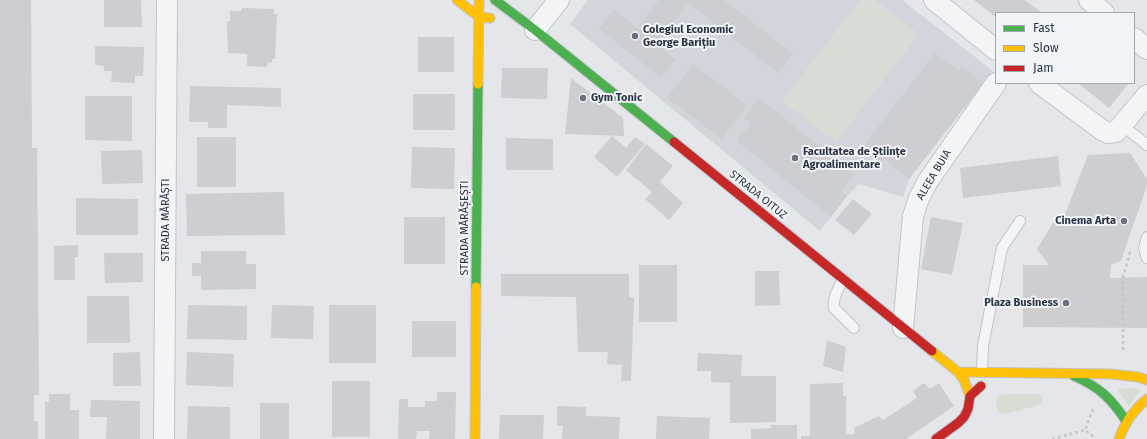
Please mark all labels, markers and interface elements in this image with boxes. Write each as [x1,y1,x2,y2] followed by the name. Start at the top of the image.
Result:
[995,12,1135,84] legend
[1033,21,1055,35] text: Fast
[643,23,734,49] place label: Colegiul Economic George Barițiu
[630,31,640,41] marker: Colegiul Economic George Barițiu
[1033,41,1059,55] text: Slow
[1033,61,1053,75] text: Jam
[591,91,642,105] place label: Gym Tonic
[578,93,588,103] marker: Gym Tonic
[803,145,906,171] place label: Facultatea de Științe Agroalimentare
[914,147,954,203] street label: ALEEA BUIA
[790,153,800,163] marker: Facultatea de Științe Agroalimentare
[727,168,789,222] street label: STRADA OITUZ
[159,178,173,262] street label: STRADA MĂRĂȘTI
[458,181,472,275] street label: STRADA MĂRĂȘEȘTI
[1055,214,1116,228] place label: Cinema Arta
[1119,216,1129,226] marker: Cinema Arta
[984,296,1058,310] place label: Plaza Business
[1061,298,1071,308] marker: Plaza Business

